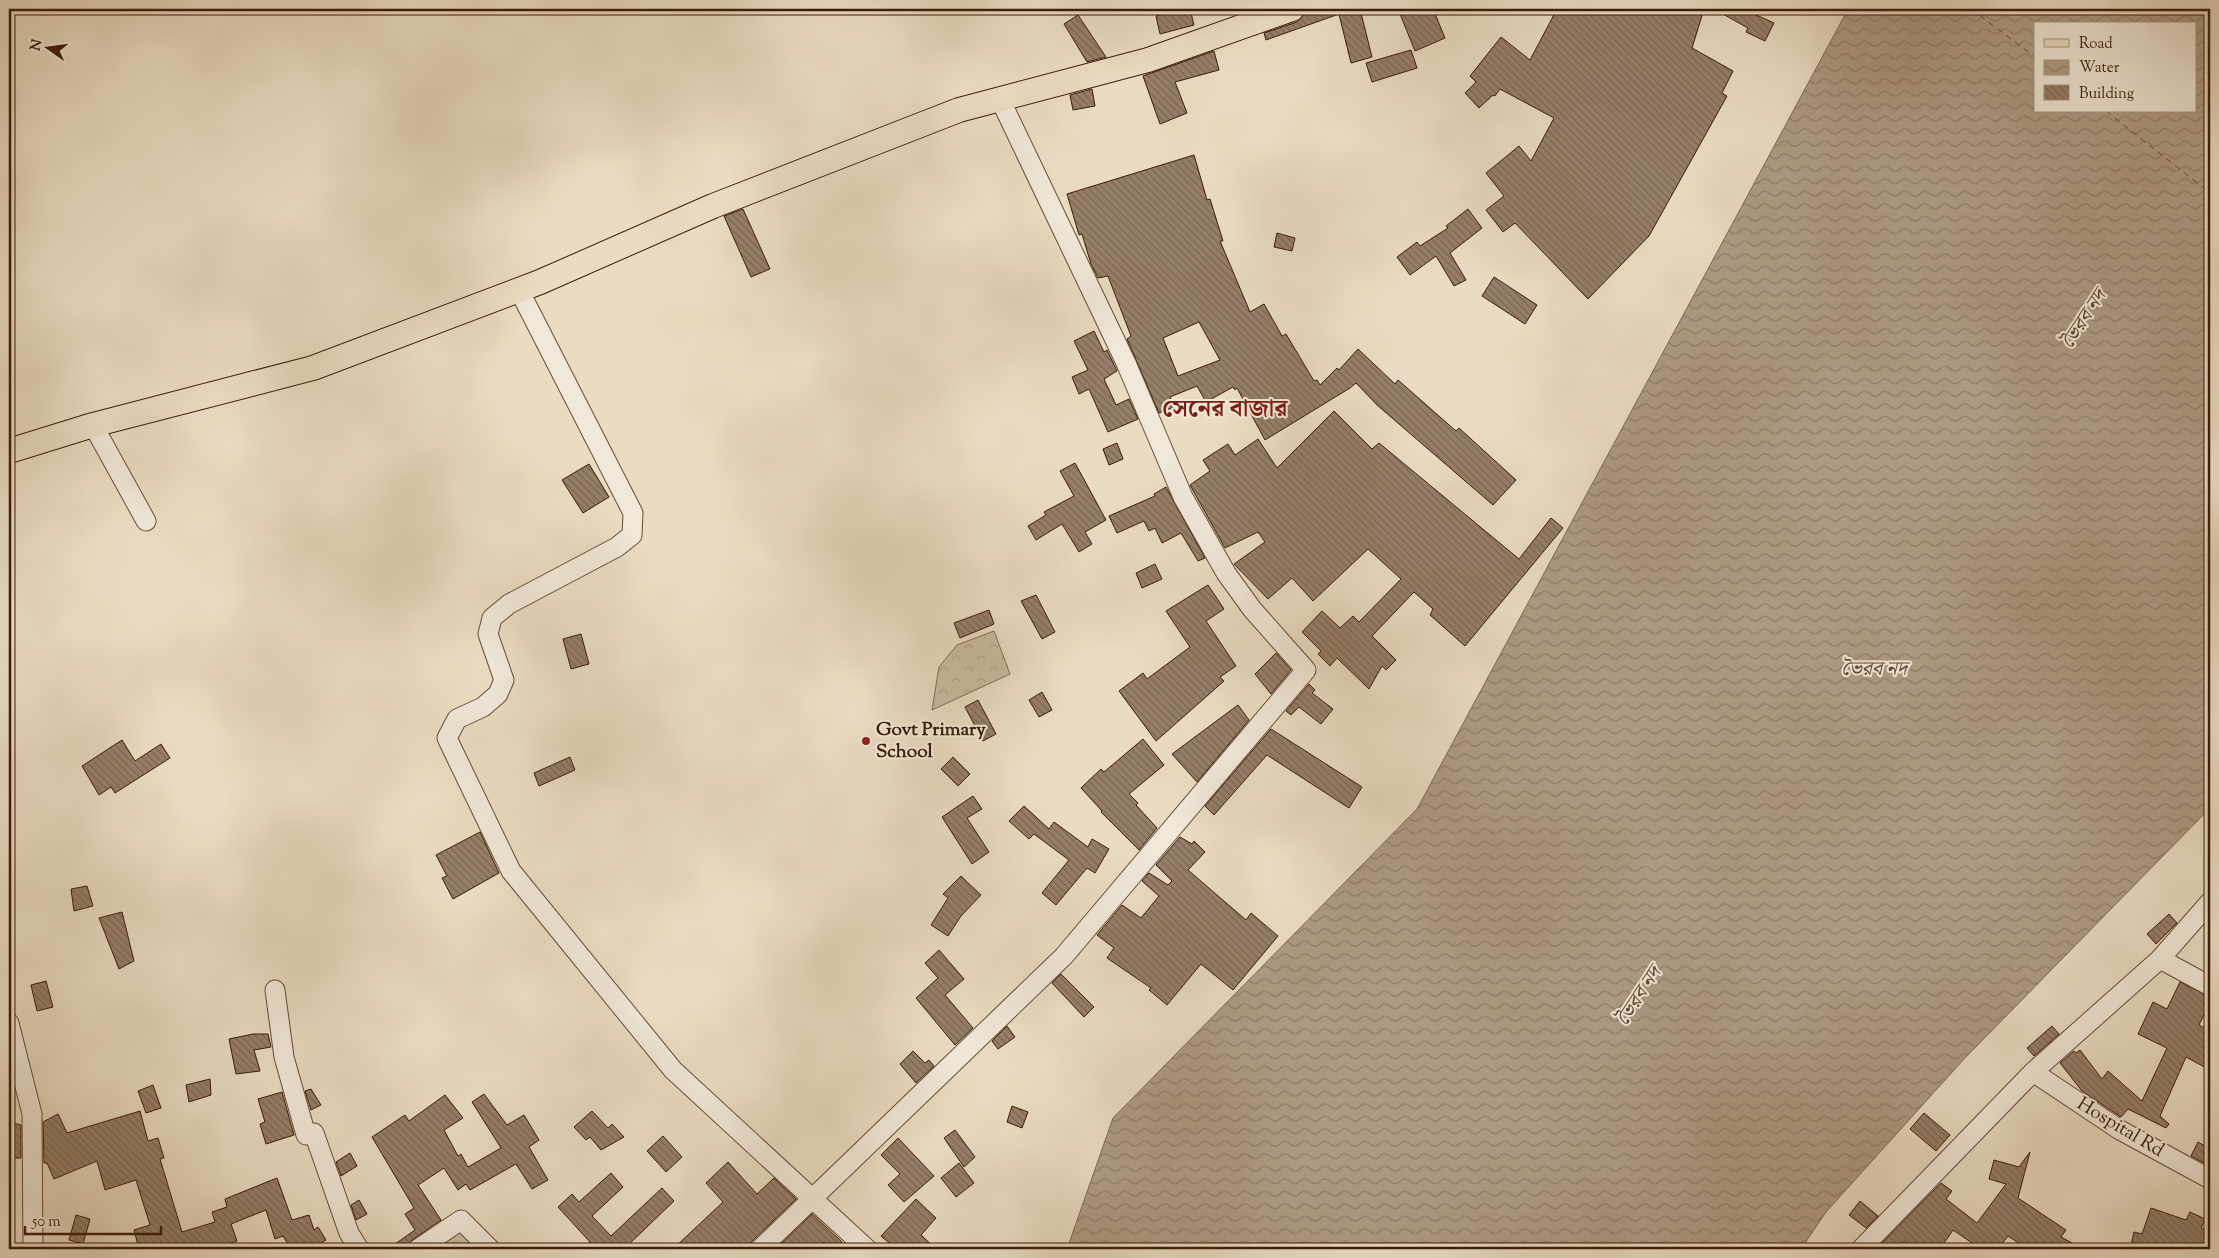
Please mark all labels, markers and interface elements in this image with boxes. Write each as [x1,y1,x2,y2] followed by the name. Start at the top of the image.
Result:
[22,22,72,72] north arrow
[2034,22,2196,112] legend
[2079,34,2113,55] text: Road
[26,37,48,53] text: N
[2079,58,2120,79] text: Water
[2079,84,2134,105] text: Building
[2055,281,2117,355] water label: ভৈরব নদ
[1162,393,1289,427] district label: সেনের বাজার
[1841,656,1911,685] water label: ভৈরব নদ
[876,717,986,766] place label: Govt Primary School
[860,735,872,747] marker: Govt Primary School
[1610,958,1672,1032] water label: ভৈরব নদ
[2071,1091,2169,1165] street label: Hospital Rd
[25,1203,161,1235] scale bar
[31,1212,61,1233] text: 50 m

